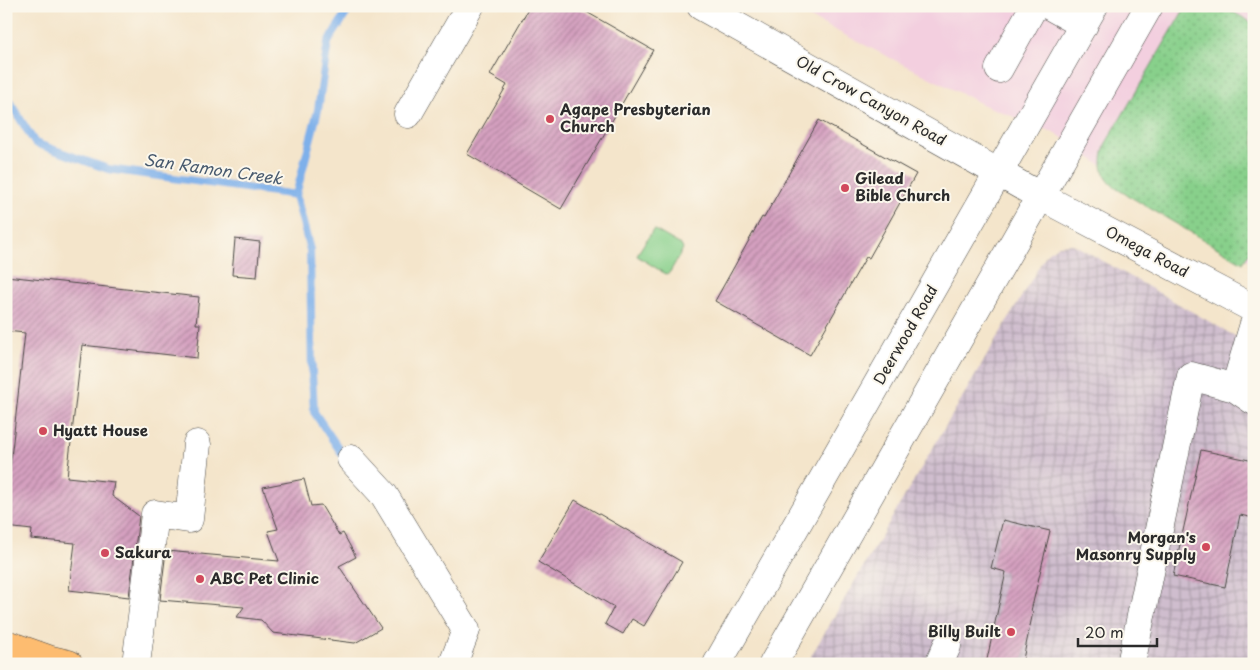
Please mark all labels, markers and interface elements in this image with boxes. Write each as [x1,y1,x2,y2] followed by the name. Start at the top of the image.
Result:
[792,49,951,151] street label: Old Crow Canyon Road
[560,97,711,137] place label: Agape Presbyterian Church
[544,113,556,125] marker: Agape Presbyterian Church
[143,146,285,190] water label: San Ramon Creek
[855,166,950,206] place label: Gilead Bible Church
[839,182,851,194] marker: Gilead Bible Church
[1102,219,1193,282] street label: Omega Road
[867,280,943,388] street label: Deerwood Road
[53,418,148,441] place label: Hyatt House
[37,425,49,437] marker: Hyatt House
[1076,525,1196,565] place label: Morgan's Masonry Supply
[115,540,172,563] place label: Sakura
[1200,541,1212,553] marker: Morgan's Masonry Supply
[99,547,111,559] marker: Sakura
[209,566,319,589] place label: ABC Pet Clinic
[194,573,206,585] marker: ABC Pet Clinic
[1078,615,1156,647] scale bar
[928,619,1001,642] place label: Billy Built
[1085,620,1124,643] text: 20 m
[1005,626,1017,638] marker: Billy Built

